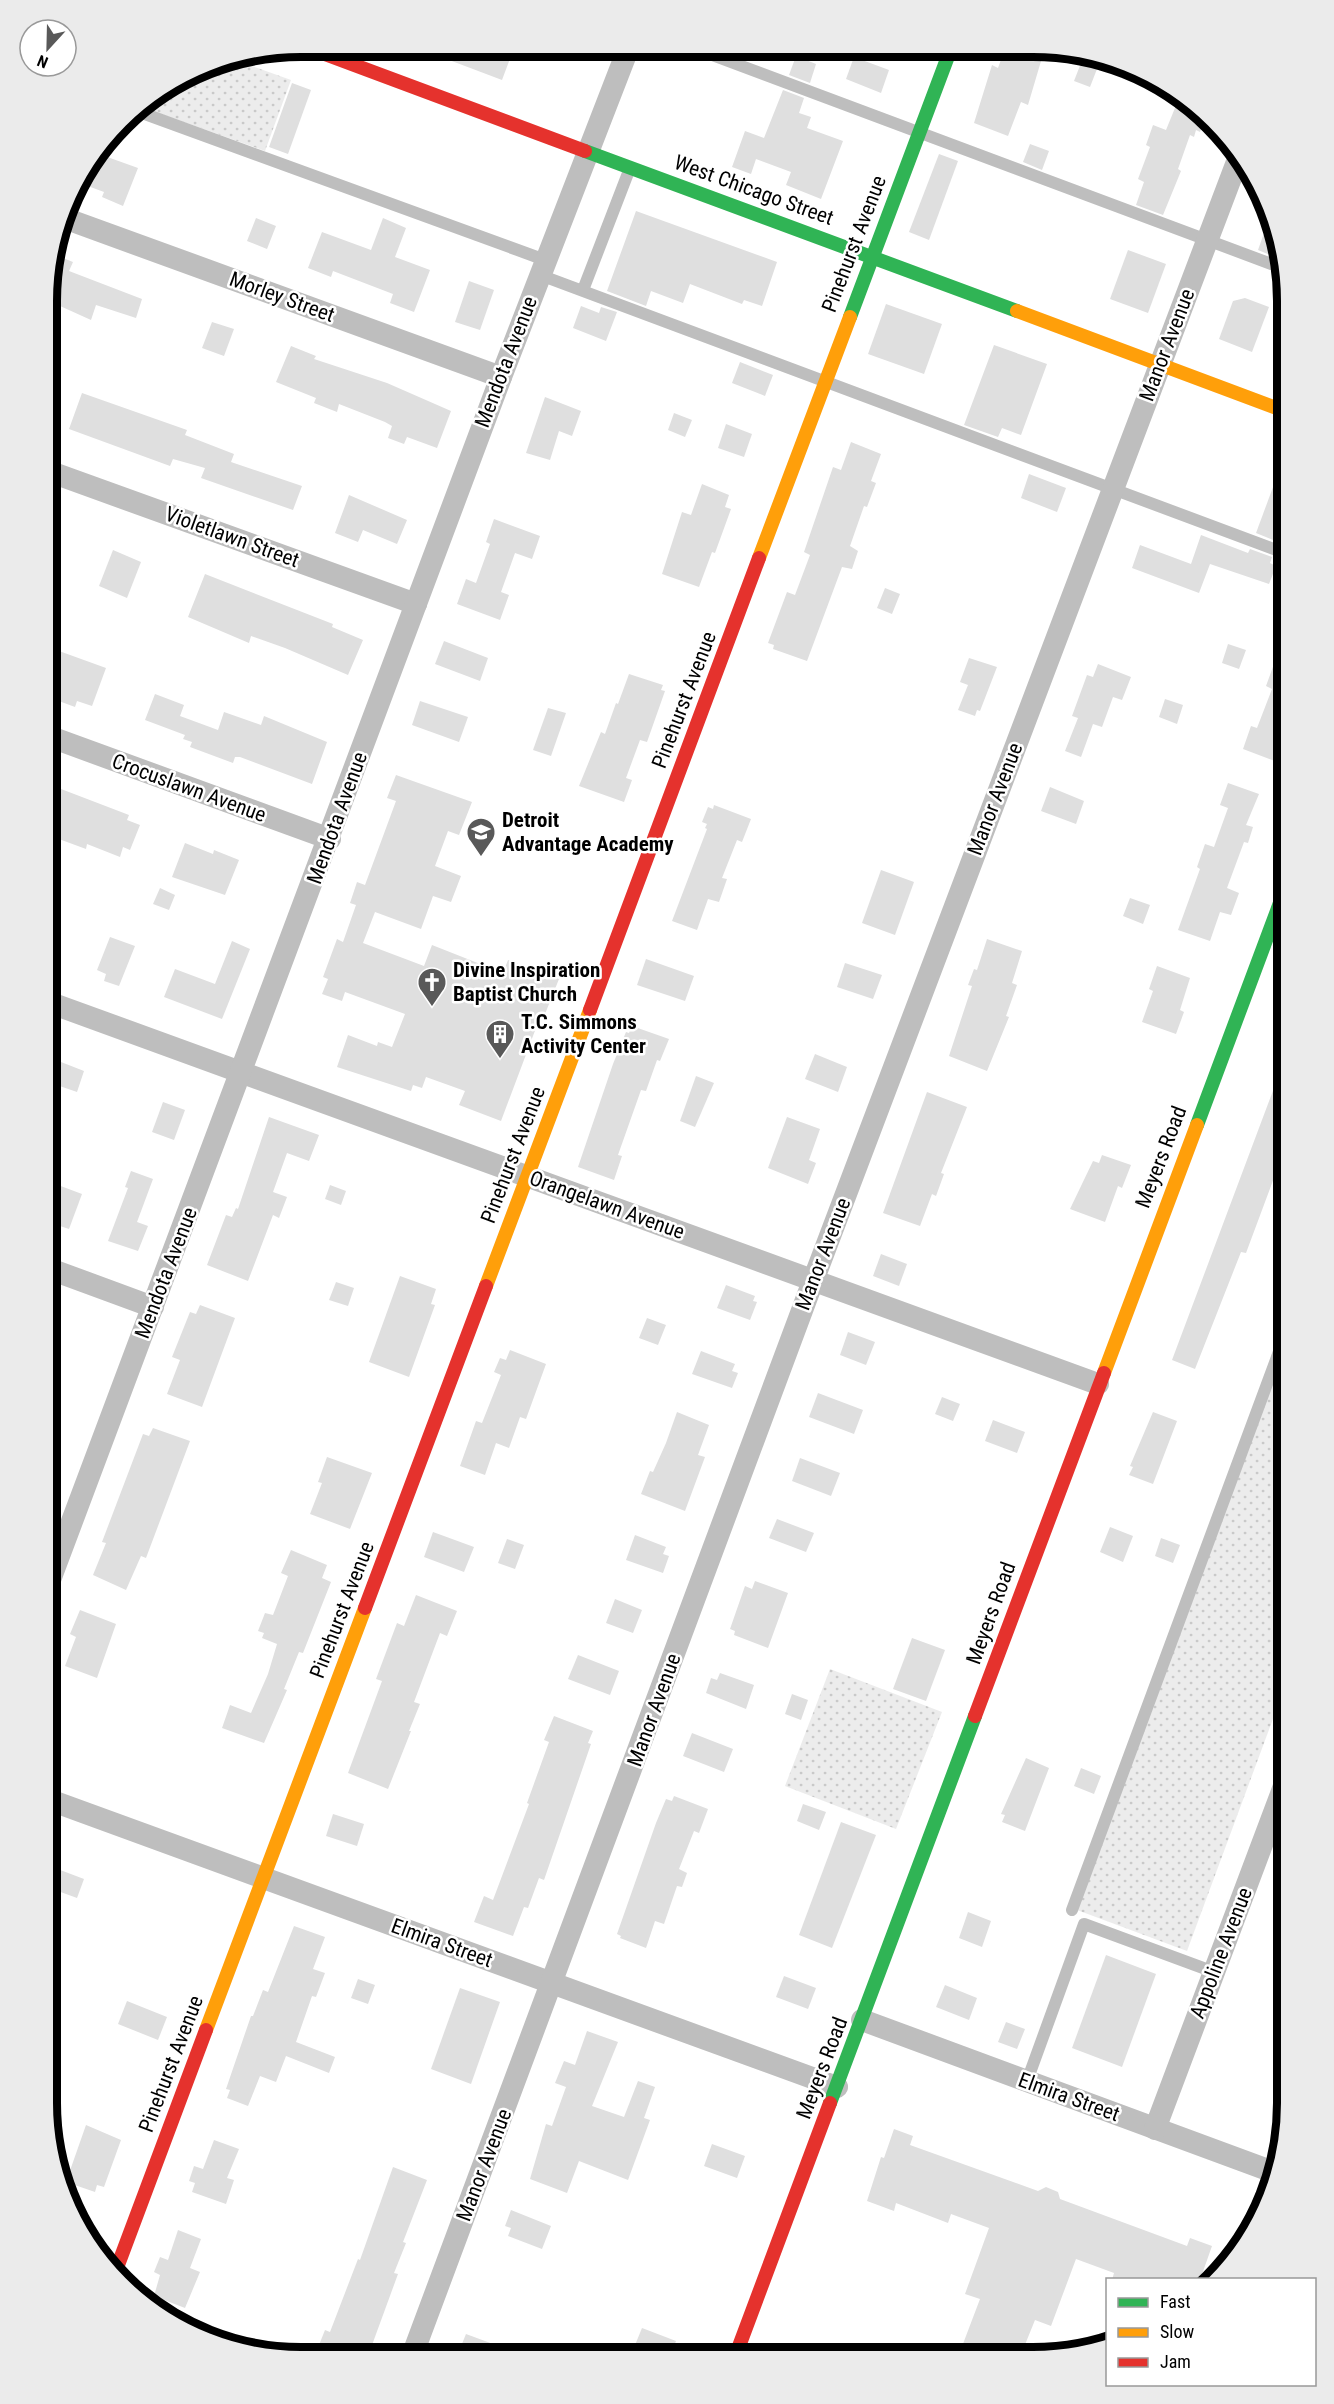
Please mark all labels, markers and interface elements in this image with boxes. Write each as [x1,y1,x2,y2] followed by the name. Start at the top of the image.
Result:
[18,18,78,78] north arrow
[34,51,51,72] text: N
[671,150,837,230] street label: West Chicago Street
[817,172,891,316] street label: Pinehurst Avenue
[226,267,338,327] street label: Morley Street
[1135,285,1199,405] street label: Manor Avenue
[470,293,542,431] street label: Mendota Avenue
[162,502,302,572] street label: Violetlawn Street
[647,628,721,772] street label: Pinehurst Avenue
[963,739,1027,859] street label: Manor Avenue
[109,749,269,827] street label: Crocuslawn Avenue
[302,749,372,887] street label: Mendota Avenue
[502,808,674,856] place label: Detroit Advantage Academy
[465,816,497,858] school or university icon: Detroit Advantage Academy
[453,958,600,1006] place label: Divine Inspiration Baptist Church
[416,966,448,1008] church icon: Divine Inspiration Baptist Church
[521,1010,646,1058] place label: T.C. Simmons Activity Center
[484,1018,516,1060] building icon: T.C. Simmons Activity Center
[476,1083,550,1227] street label: Pinehurst Avenue
[1131,1103,1191,1211] street label: Meyers Road
[526,1166,688,1244] street label: Orangelawn Avenue
[791,1194,855,1314] street label: Manor Avenue
[130,1204,202,1342] street label: Mendota Avenue
[305,1538,379,1682] street label: Pinehurst Avenue
[961,1559,1021,1667] street label: Meyers Road
[622,1650,686,1770] street label: Manor Avenue
[1185,1884,1257,2022] street label: Appoline Avenue
[388,1914,496,1972] street label: Elmira Street
[134,1992,208,2136] street label: Pinehurst Avenue
[792,2014,852,2122] street label: Meyers Road
[1015,2068,1123,2126] street label: Elmira Street
[452,2105,516,2225] street label: Manor Avenue
[1106,2278,1316,2386] legend
[1160,2291,1191,2312] text: Fast
[1160,2321,1195,2342] text: Slow
[1160,2351,1191,2372] text: Jam

